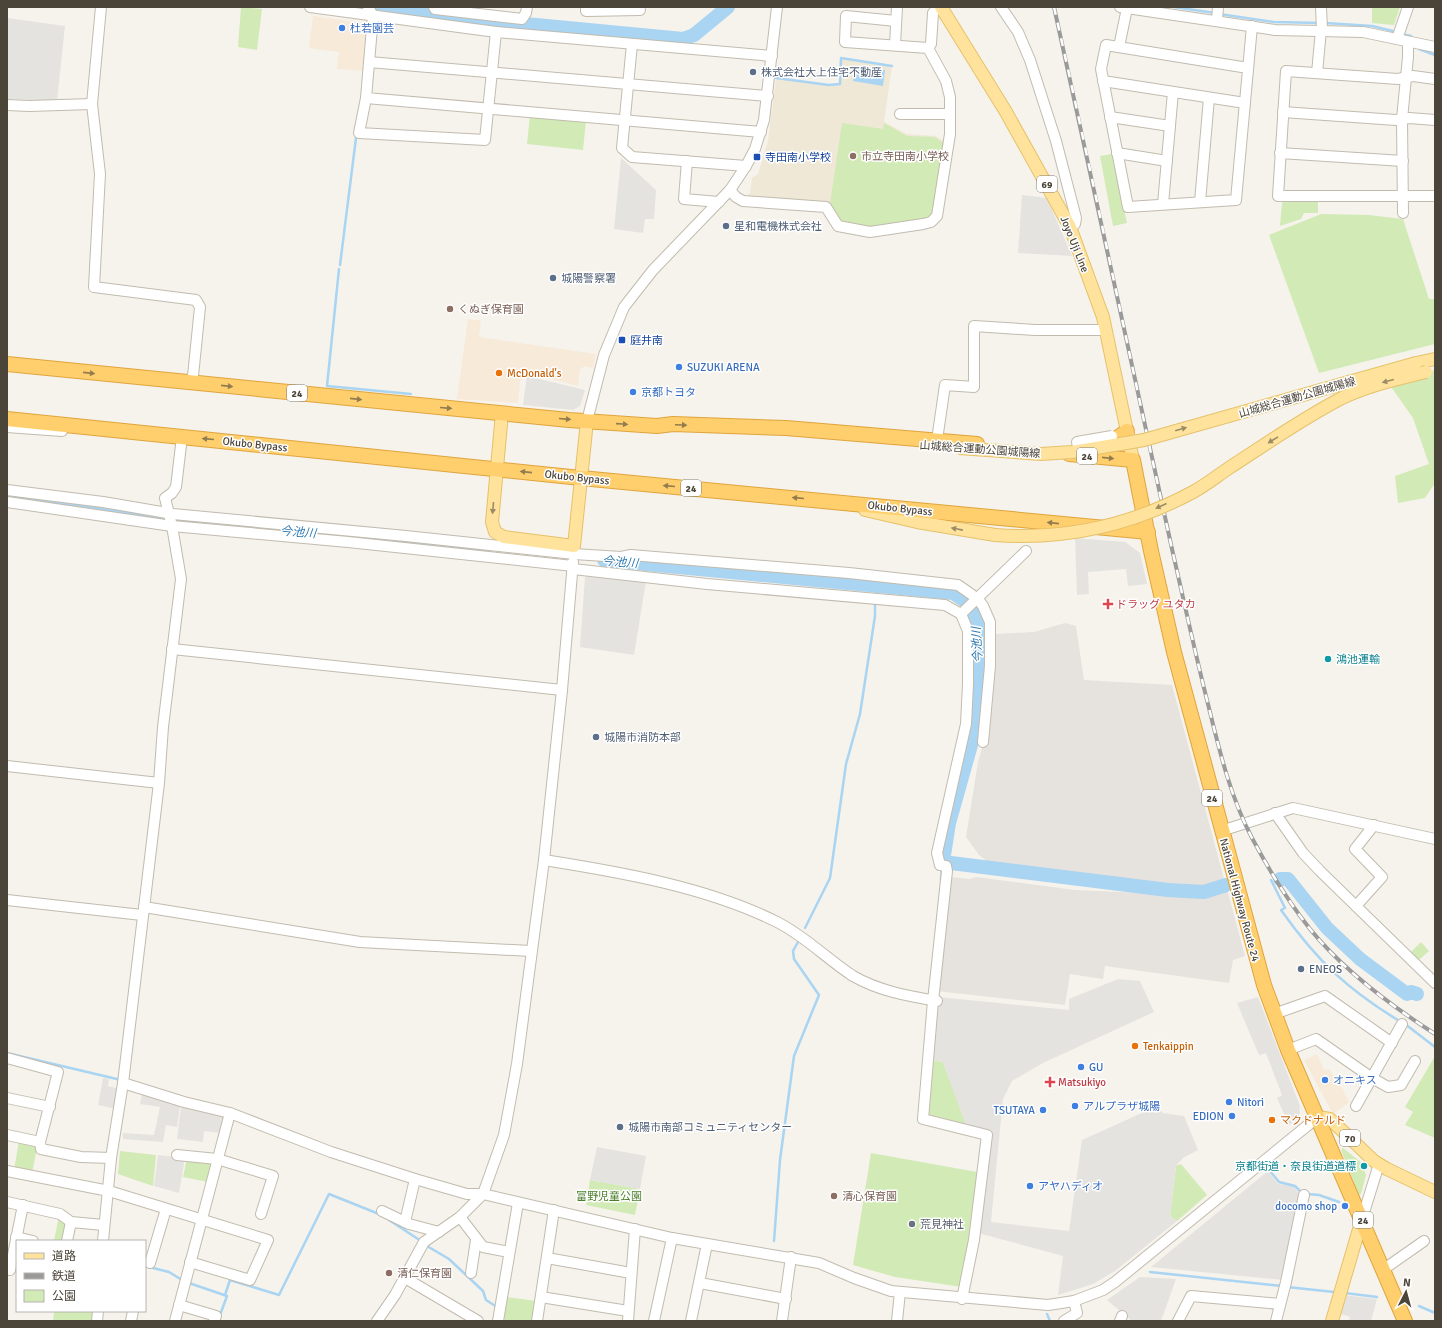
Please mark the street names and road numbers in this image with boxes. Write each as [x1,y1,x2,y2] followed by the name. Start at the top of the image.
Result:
[1037,176,1057,192] road number: 69
[1057,214,1092,274] street label: Joyo Uji Line
[1237,375,1357,420] street label: 山城総合運動公園城陽線
[287,385,307,401] road number: 24
[222,435,288,454] street label: Okubo Bypass
[919,439,1041,460] street label: 山城総合運動公園城陽線
[1077,448,1097,464] road number: 24
[544,468,610,487] street label: Okubo Bypass
[681,480,701,496] road number: 24
[867,499,933,518] street label: Okubo Bypass
[1202,790,1222,806] road number: 24
[1217,837,1262,963] street label: National Highway Route 24
[1340,1130,1360,1146] road number: 70
[1353,1212,1373,1228] road number: 24

